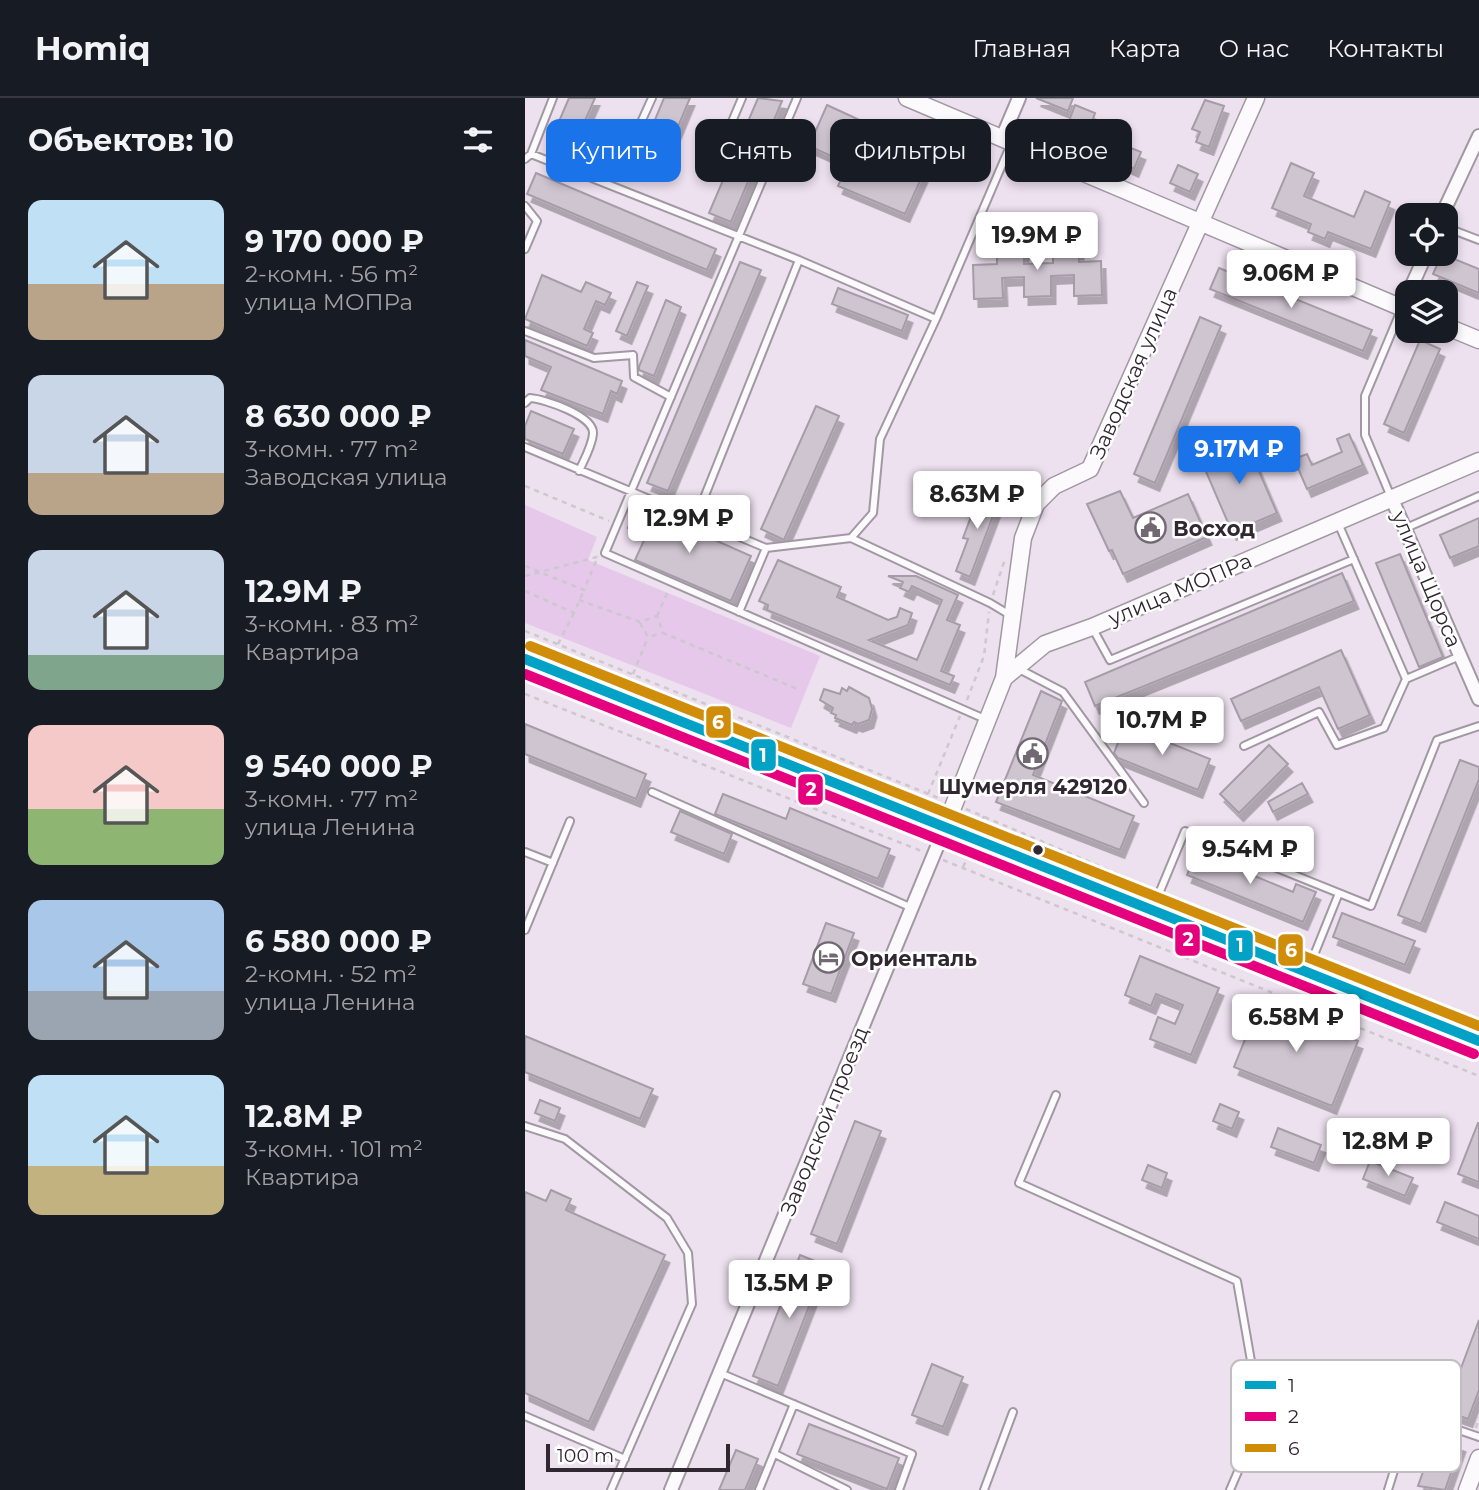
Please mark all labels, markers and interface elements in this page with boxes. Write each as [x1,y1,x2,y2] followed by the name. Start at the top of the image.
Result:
[35,28,151,68] text: Homiq
[973,34,1071,63] text: Главная
[1109,34,1181,63] text: Карта
[1219,34,1289,63] text: О нас
[1327,34,1444,63] text: Контакты
[546,119,681,182] chip: Купить
[695,119,816,182] chip: Снять
[830,119,991,182] chip: Фильтры
[1005,119,1132,182] chip: Новое
[459,121,497,159] icon: filters
[28,122,234,159] text: Объектов: 10
[1395,203,1458,343] map controls
[1395,203,1458,266] button: locate
[972,212,1102,272] pin: 19.9M ₽
[992,221,1082,249] text: 19.9M ₽
[245,223,424,260] text: 9 170 000 ₽
[84,228,168,312] icon: home
[1226,250,1356,310] pin: 9.06M ₽
[1243,259,1339,287] text: 9.06M ₽
[245,260,418,288] text: 2-комн. · 56 m²
[1395,280,1458,343] button: layers
[1084,283,1182,463] street label: Заводская улица
[245,288,413,316] text: улица МОПРа
[245,398,432,435] text: 8 630 000 ₽
[84,403,168,487] icon: home
[1174,426,1304,486] pin: 9.17M ₽
[245,435,418,463] text: 3-комн. · 77 m²
[1194,435,1284,463] text: 9.17M ₽
[245,463,447,491] text: Заводская улица
[912,472,1042,531] pin: 8.63M ₽
[929,480,1025,508] text: 8.63M ₽
[624,496,754,555] pin: 12.9M ₽
[644,504,734,532] text: 12.9M ₽
[1387,506,1467,651] street label: улица Щорса
[1133,511,1167,545] public building icon: Восход
[1173,516,1255,541] place label: Восход
[1104,548,1255,631] street label: улица МОПРа
[245,573,362,610] text: 12.9M ₽
[84,578,168,662] icon: home
[245,610,419,638] text: 3-комн. · 83 m²
[245,638,359,666] text: Квартира
[1097,698,1227,757] pin: 10.7M ₽
[705,705,732,739] line badge: 6
[1117,706,1207,734] text: 10.7M ₽
[712,711,724,734] text: 6
[1016,737,1050,771] public building icon: Шумерля 429120
[750,738,777,772] line badge: 1
[759,744,767,767] text: 1
[245,748,433,785] text: 9 540 000 ₽
[84,753,168,837] icon: home
[797,773,824,806] line badge: 2
[938,774,1128,799] place label: Шумерля 429120
[805,778,817,801] text: 2
[245,785,418,813] text: 3-комн. · 77 m²
[245,813,415,841] text: улица Ленина
[1185,826,1315,886] pin: 9.54M ₽
[1202,835,1298,863] text: 9.54M ₽
[1031,843,1045,857] unlabelled marker
[245,923,432,960] text: 6 580 000 ₽
[1174,923,1201,957] line badge: 2
[84,928,168,1012] icon: home
[1182,928,1194,951] text: 2
[1227,929,1254,962] line badge: 1
[1277,933,1304,967] line badge: 6
[1236,934,1244,957] text: 1
[1285,939,1297,962] text: 6
[811,941,845,975] hotel icon: Ориенталь
[851,946,977,971] place label: Ориенталь
[245,960,417,988] text: 2-комн. · 52 m²
[245,988,415,1016] text: улица Ленина
[1231,995,1361,1054] pin: 6.58M ₽
[1248,1003,1344,1031] text: 6.58M ₽
[775,1023,873,1219] street label: Заводской проезд
[245,1098,363,1135] text: 12.8M ₽
[84,1103,168,1187] icon: home
[1323,1118,1453,1178] pin: 12.8M ₽
[1343,1127,1433,1155] text: 12.8M ₽
[245,1135,423,1163] text: 3-комн. · 101 m²
[245,1163,359,1191] text: Квартира
[724,1260,854,1320] pin: 13.5M ₽
[745,1269,833,1297] text: 13.5M ₽
[1231,1360,1461,1472] legend
[1288,1374,1295,1397] text: 1
[1288,1405,1299,1428] text: 2
[1288,1437,1300,1460] text: 6
[546,1441,730,1473] scale bar
[557,1444,614,1467] text: 100 m

